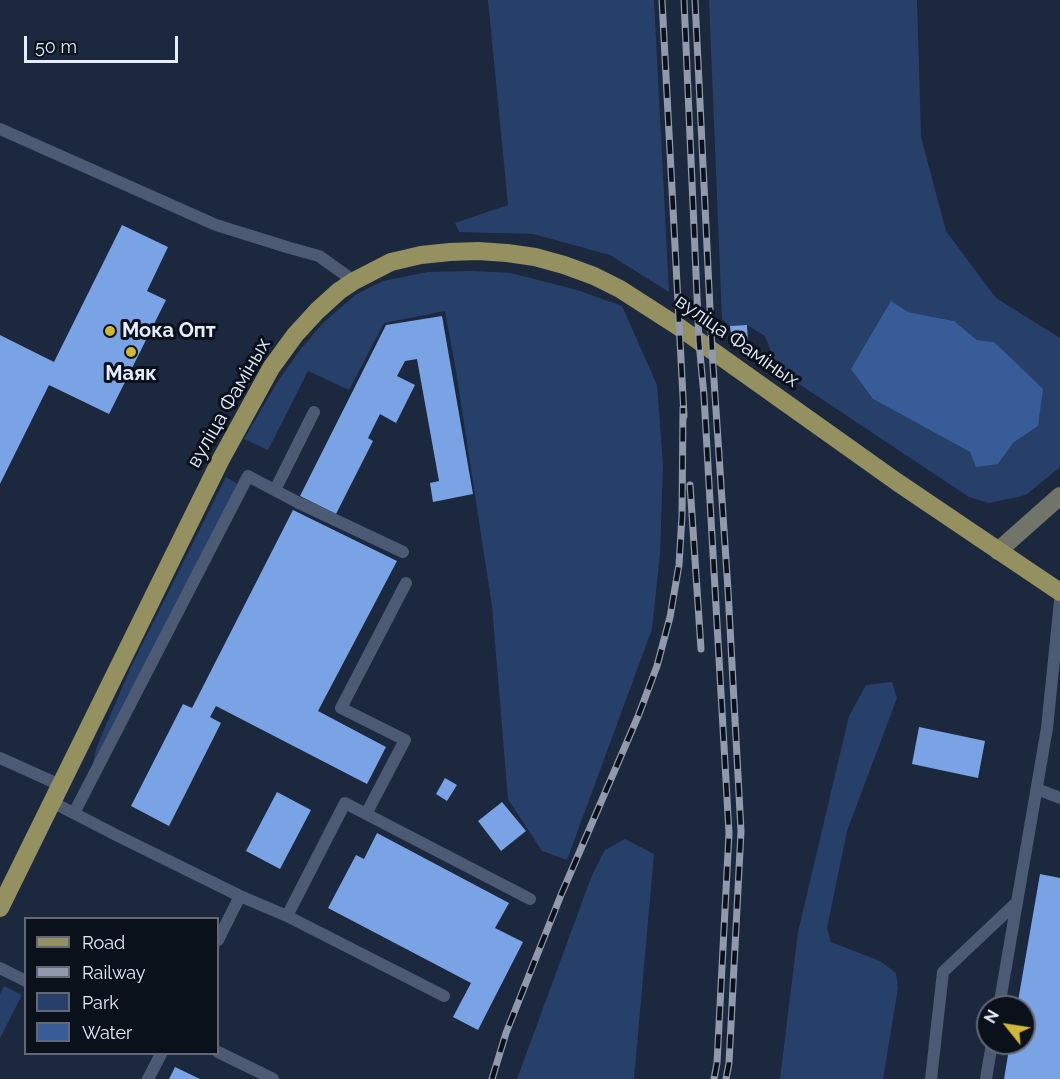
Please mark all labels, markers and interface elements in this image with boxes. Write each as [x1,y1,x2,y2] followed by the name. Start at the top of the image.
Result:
[27,24,182,62] scale bar
[35,36,77,57] text: 50 m
[670,289,804,393] street label: вуліца Фаміных
[122,319,216,343] place label: Мока Опт
[103,324,117,338] marker: Мока Опт
[182,334,276,472] street label: вуліца Фаміных
[124,345,138,359] marker: Маяк
[105,362,157,386] place label: Маяк
[24,917,219,1055] legend
[82,932,125,953] text: Road
[82,962,146,983] text: Railway
[82,992,119,1013] text: Park
[976,995,1036,1055] north arrow
[980,1007,1003,1027] text: N
[82,1022,132,1043] text: Water

